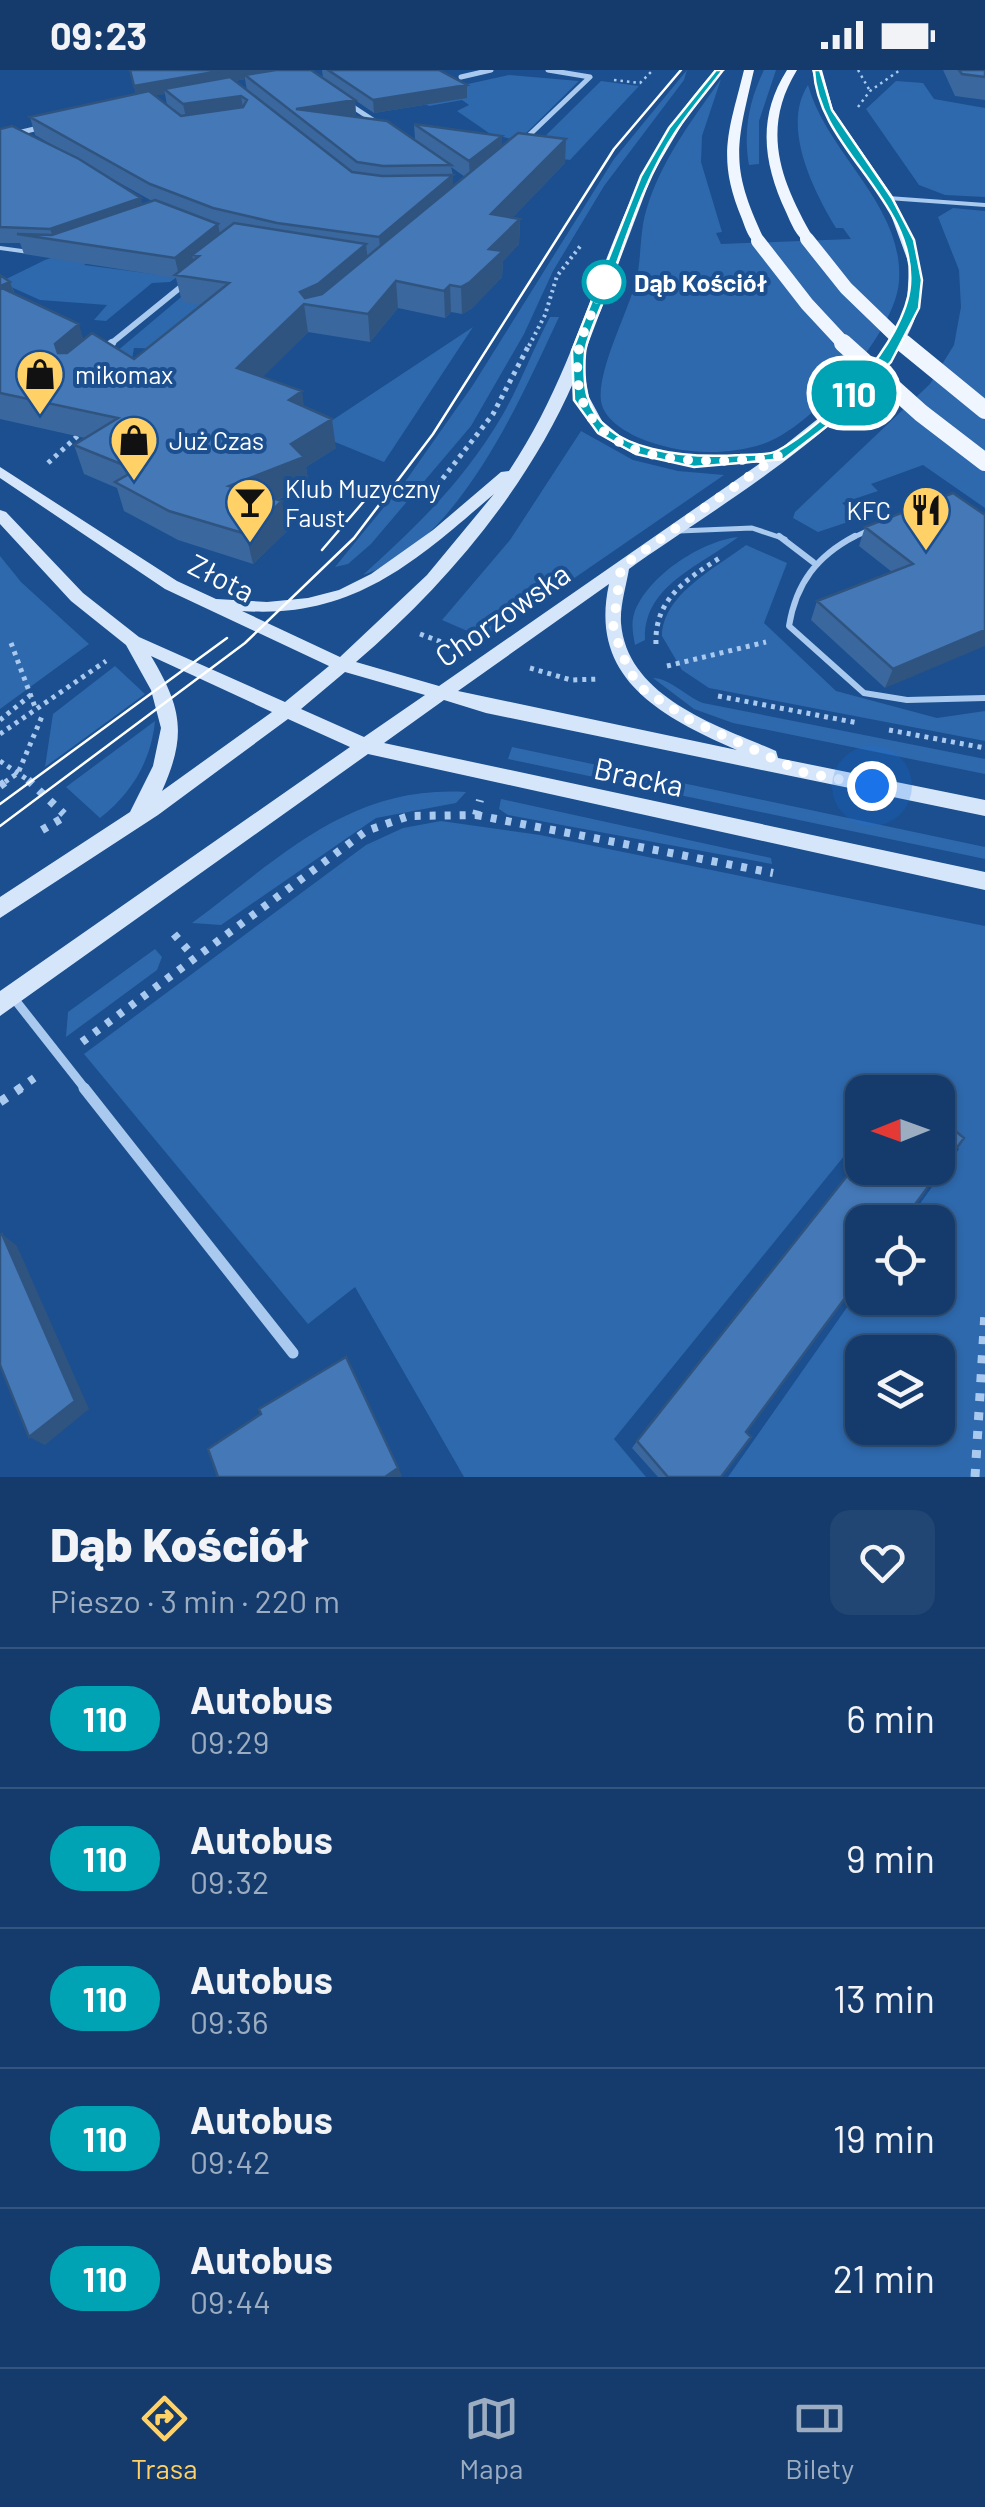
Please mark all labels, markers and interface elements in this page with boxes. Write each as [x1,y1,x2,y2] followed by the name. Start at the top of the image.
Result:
[50,12,147,58] text: 09:23
[583,261,625,303] marker: Dąb Kościół
[634,267,768,297] place label: Dąb Kościół
[14,348,66,416] shop icon: mikomax
[75,359,173,389] place label: mikomax
[796,360,912,426] line badge: 110
[832,372,876,414] text: 110
[108,414,160,482] shop icon: Już Czas
[169,425,264,455] place label: Już Czas
[285,473,441,532] place label: Klub Muzyczny Faust
[224,476,276,544] bar icon: Klub Muzyczny Faust
[900,484,952,552] restaurant icon: KFC
[846,495,891,525] place label: KFC
[183,545,261,609] street label: Złota
[428,555,576,673] street label: Chorzowska
[591,749,687,803] street label: Bracka
[847,761,897,811] your location
[845,1075,955,1185] north arrow
[845,1075,955,1445] map controls
[845,1205,955,1315] button: locate
[845,1335,955,1445] button: layers
[830,1510,935,1615] button: heart
[50,1514,309,1572] text: Dąb Kościół
[50,1581,340,1619] text: Pieszo · 3 min · 220 m
[190,1676,333,1722] text: Autobus
[846,1695,935,1741] text: 6 min
[83,1697,127,1739] text: 110
[190,1722,269,1760] text: 09:29
[190,1816,333,1862] text: Autobus
[846,1835,935,1881] text: 9 min
[83,1837,127,1879] text: 110
[190,1862,269,1900] text: 09:32
[190,1956,333,2002] text: Autobus
[833,1975,935,2021] text: 13 min
[83,1977,127,2019] text: 110
[190,2002,269,2040] text: 09:36
[190,2096,333,2142] text: Autobus
[833,2115,935,2161] text: 19 min
[83,2117,127,2159] text: 110
[190,2142,270,2180] text: 09:42
[190,2236,333,2282] text: Autobus
[833,2255,935,2301] text: 21 min
[83,2257,127,2299] text: 110
[190,2282,271,2320] text: 09:44
[131,2391,198,2485] tab: Trasa
[459,2391,523,2485] tab: Mapa
[785,2391,854,2485] tab: Bilety

